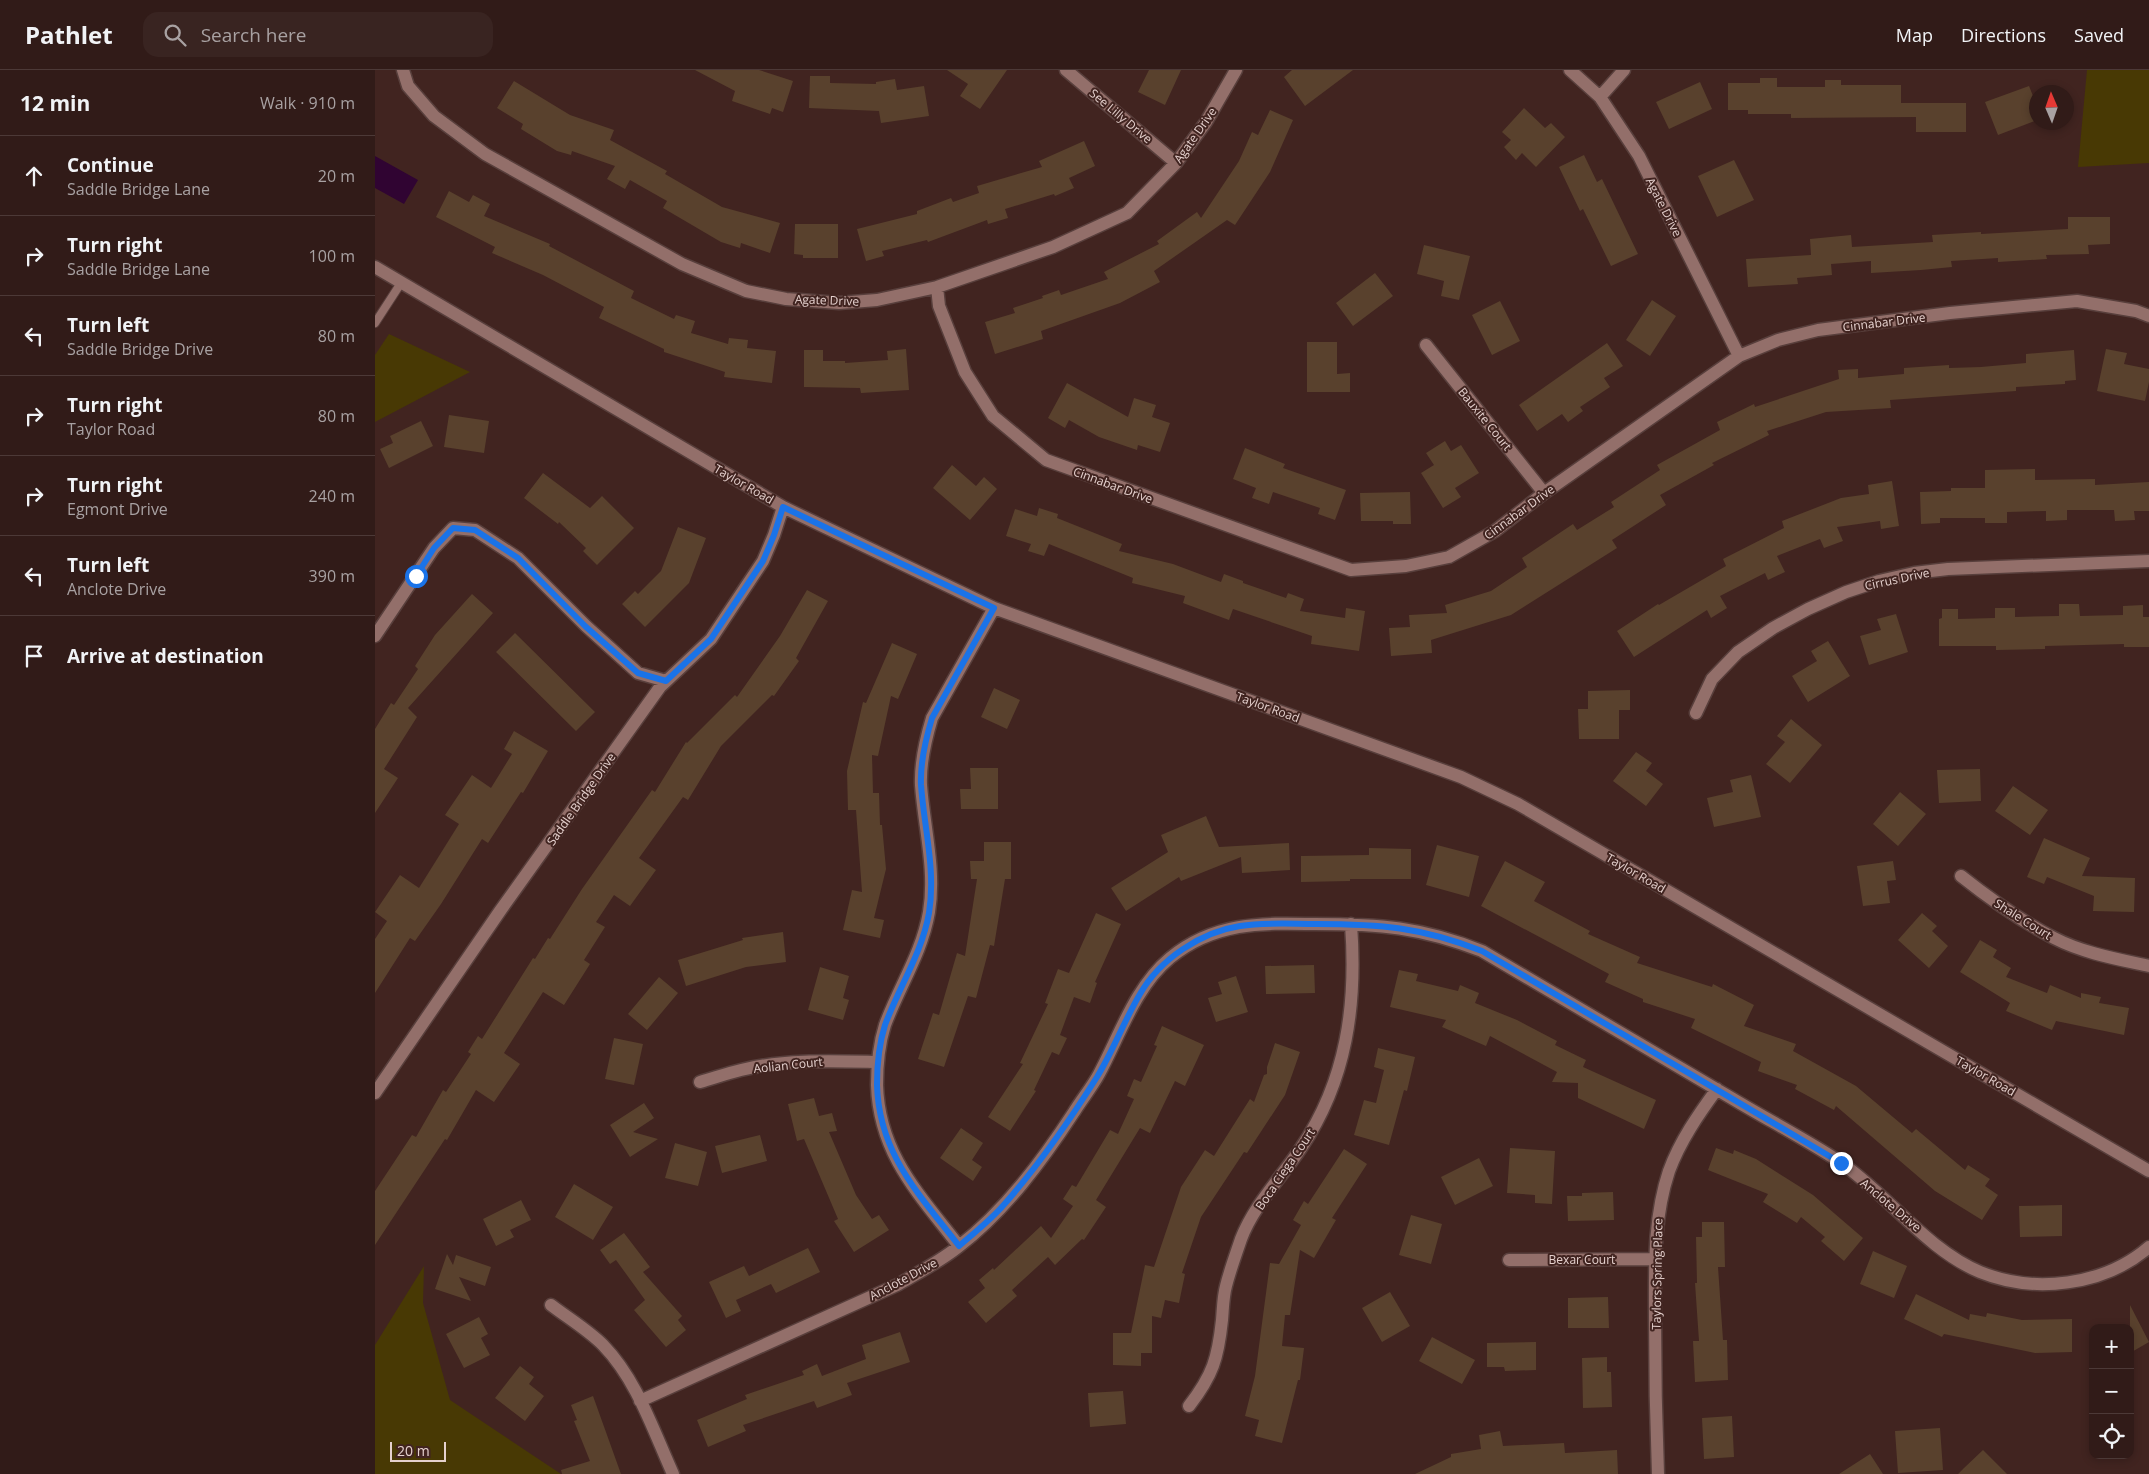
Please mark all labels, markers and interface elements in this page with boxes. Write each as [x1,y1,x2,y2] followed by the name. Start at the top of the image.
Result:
[143,12,493,57] search box
[25,18,113,51] text: Pathlet
[161,21,189,49] icon: search
[201,22,307,48] text: Search here
[1896,23,1933,47] text: Map
[1961,23,2046,47] text: Directions
[2074,23,2124,47] text: Saved
[1086,85,1156,147] street label: See Lilly Drive
[2029,85,2074,130] north arrow
[20,89,90,117] text: 12 min
[260,92,355,114] text: Walk · 910 m
[1170,104,1221,166] street label: Agate Drive
[67,152,154,178] text: Continue
[20,162,48,190] icon: ahead
[318,165,355,187] text: 20 m
[1642,175,1686,240] street label: Agate Drive
[67,178,210,200] text: Saddle Bridge Lane
[67,232,162,258] text: Turn right
[20,242,48,270] icon: right
[309,245,355,267] text: 100 m
[67,258,210,280] text: Saddle Bridge Lane
[795,290,860,310] street label: Agate Drive
[1842,308,1927,336] street label: Cinnabar Drive
[67,312,149,338] text: Turn left
[20,322,48,350] icon: left
[318,325,355,347] text: 80 m
[67,338,213,360] text: Saddle Bridge Drive
[1454,384,1516,454] street label: Bauxite Court
[67,392,162,418] text: Turn right
[20,402,48,430] icon: right
[318,405,355,427] text: 80 m
[67,418,155,440] text: Taylor Road
[711,460,777,508] street label: Taylor Road
[1071,463,1155,507] street label: Cinnabar Drive
[67,472,162,498] text: Turn right
[1480,480,1558,543] street label: Cinnabar Drive
[20,482,48,510] icon: right
[309,485,355,507] text: 240 m
[67,498,168,520] text: Egmont Drive
[67,552,149,578] text: Turn left
[20,562,48,590] icon: left
[1863,564,1931,594] street label: Cirrus Drive
[309,565,355,587] text: 390 m
[405,565,428,588] route start
[67,578,166,600] text: Anclote Drive
[20,642,48,670] icon: arrive
[67,643,264,669] text: Arrive at destination
[1234,688,1302,726] street label: Taylor Road
[543,749,620,849] street label: Saddle Bridge Drive
[1603,849,1669,897] street label: Taylor Road
[1991,895,2055,943] street label: Shale Court
[1953,1052,2019,1100] street label: Taylor Road
[753,1053,823,1077] street label: Aolian Court
[1251,1125,1319,1213] street label: Boca Ciega Court
[1830,1152,1853,1175] route end
[1857,1175,1925,1236] street label: Anclote Drive
[1648,1218,1666,1330] street label: Taylors Spring Place
[1549,1251,1615,1268] street label: Bexar Court
[866,1254,940,1304] street label: Anclote Drive
[2089,1324,2134,1459] map controls
[2089,1324,2134,1369] button: +
[2089,1369,2134,1414] button: −
[2089,1414,2134,1459] button: locate
[390,1439,446,1462] scale bar
[397,1441,430,1460] text: 20 m

